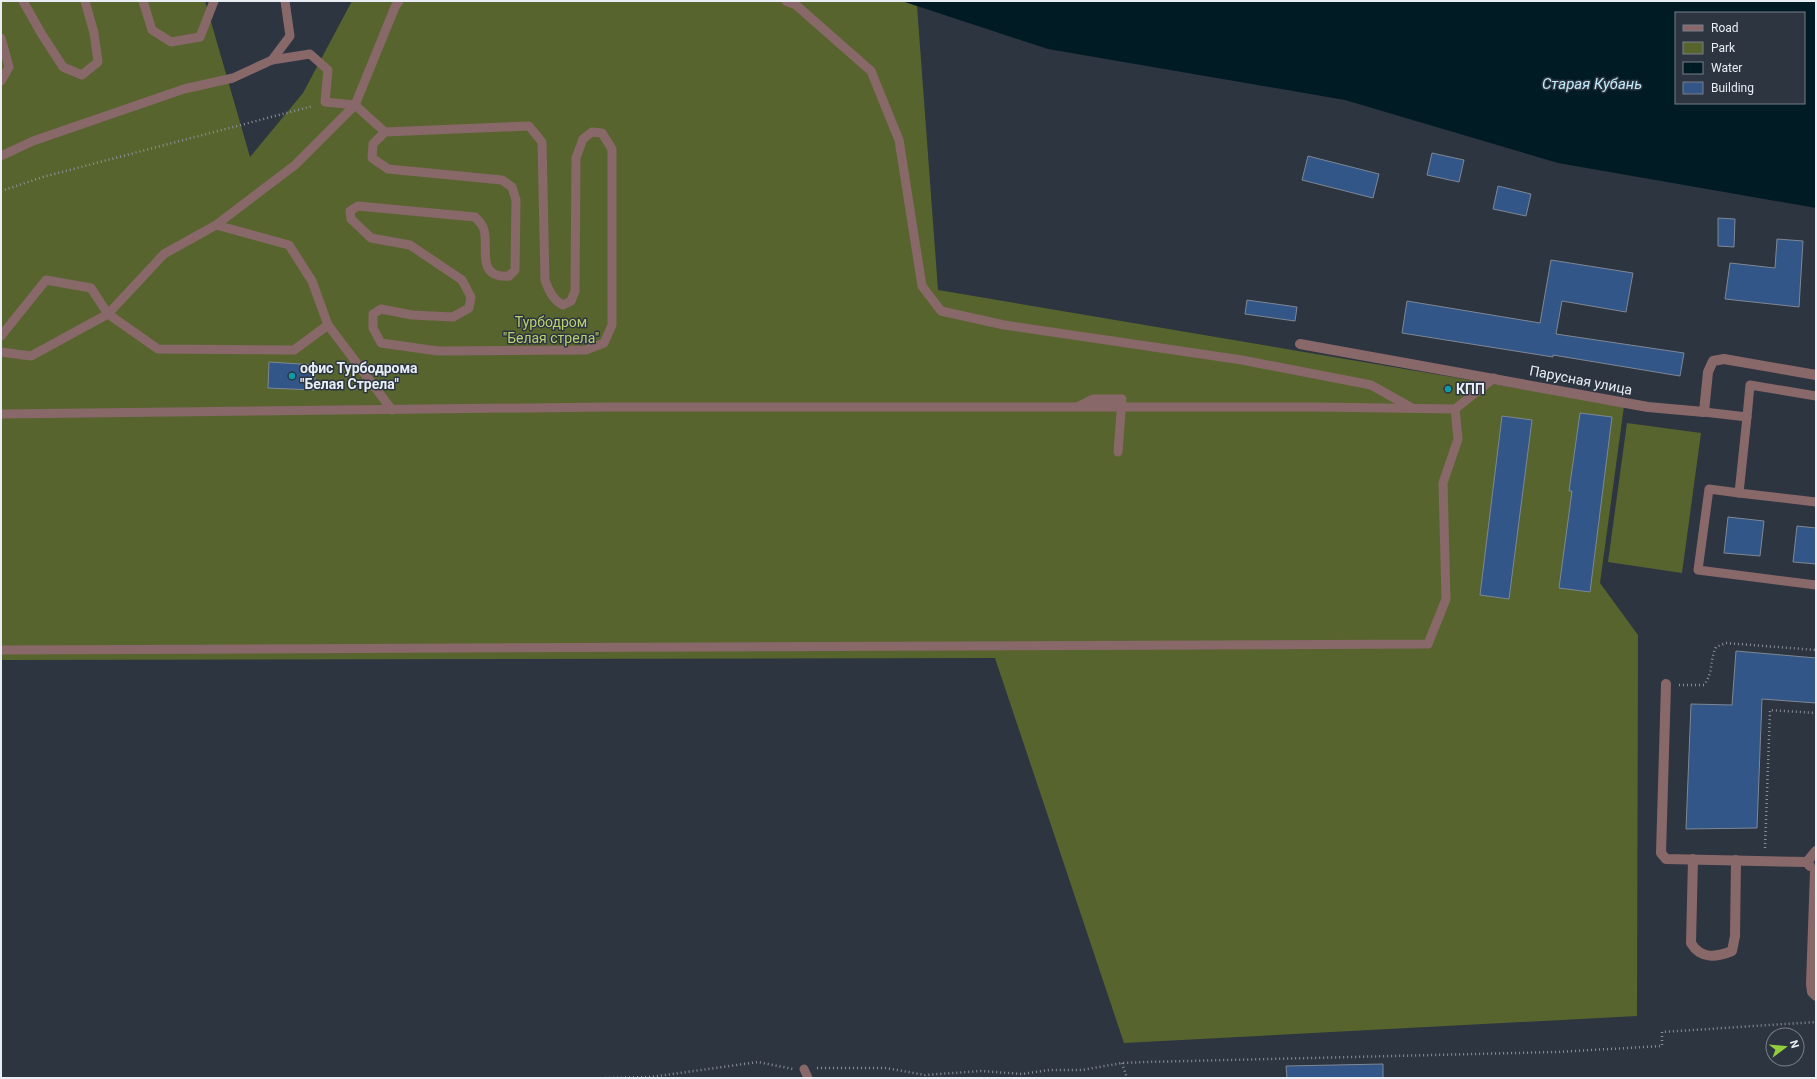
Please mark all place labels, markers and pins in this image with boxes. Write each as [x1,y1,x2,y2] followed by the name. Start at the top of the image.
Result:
[300,360,418,392] place label: офис Турбодрома "Белая Стрела"
[287,371,297,381] marker: офис Турбодрома "Белая Стрела"
[1456,381,1485,397] place label: КПП
[1443,384,1453,394] marker: КПП

